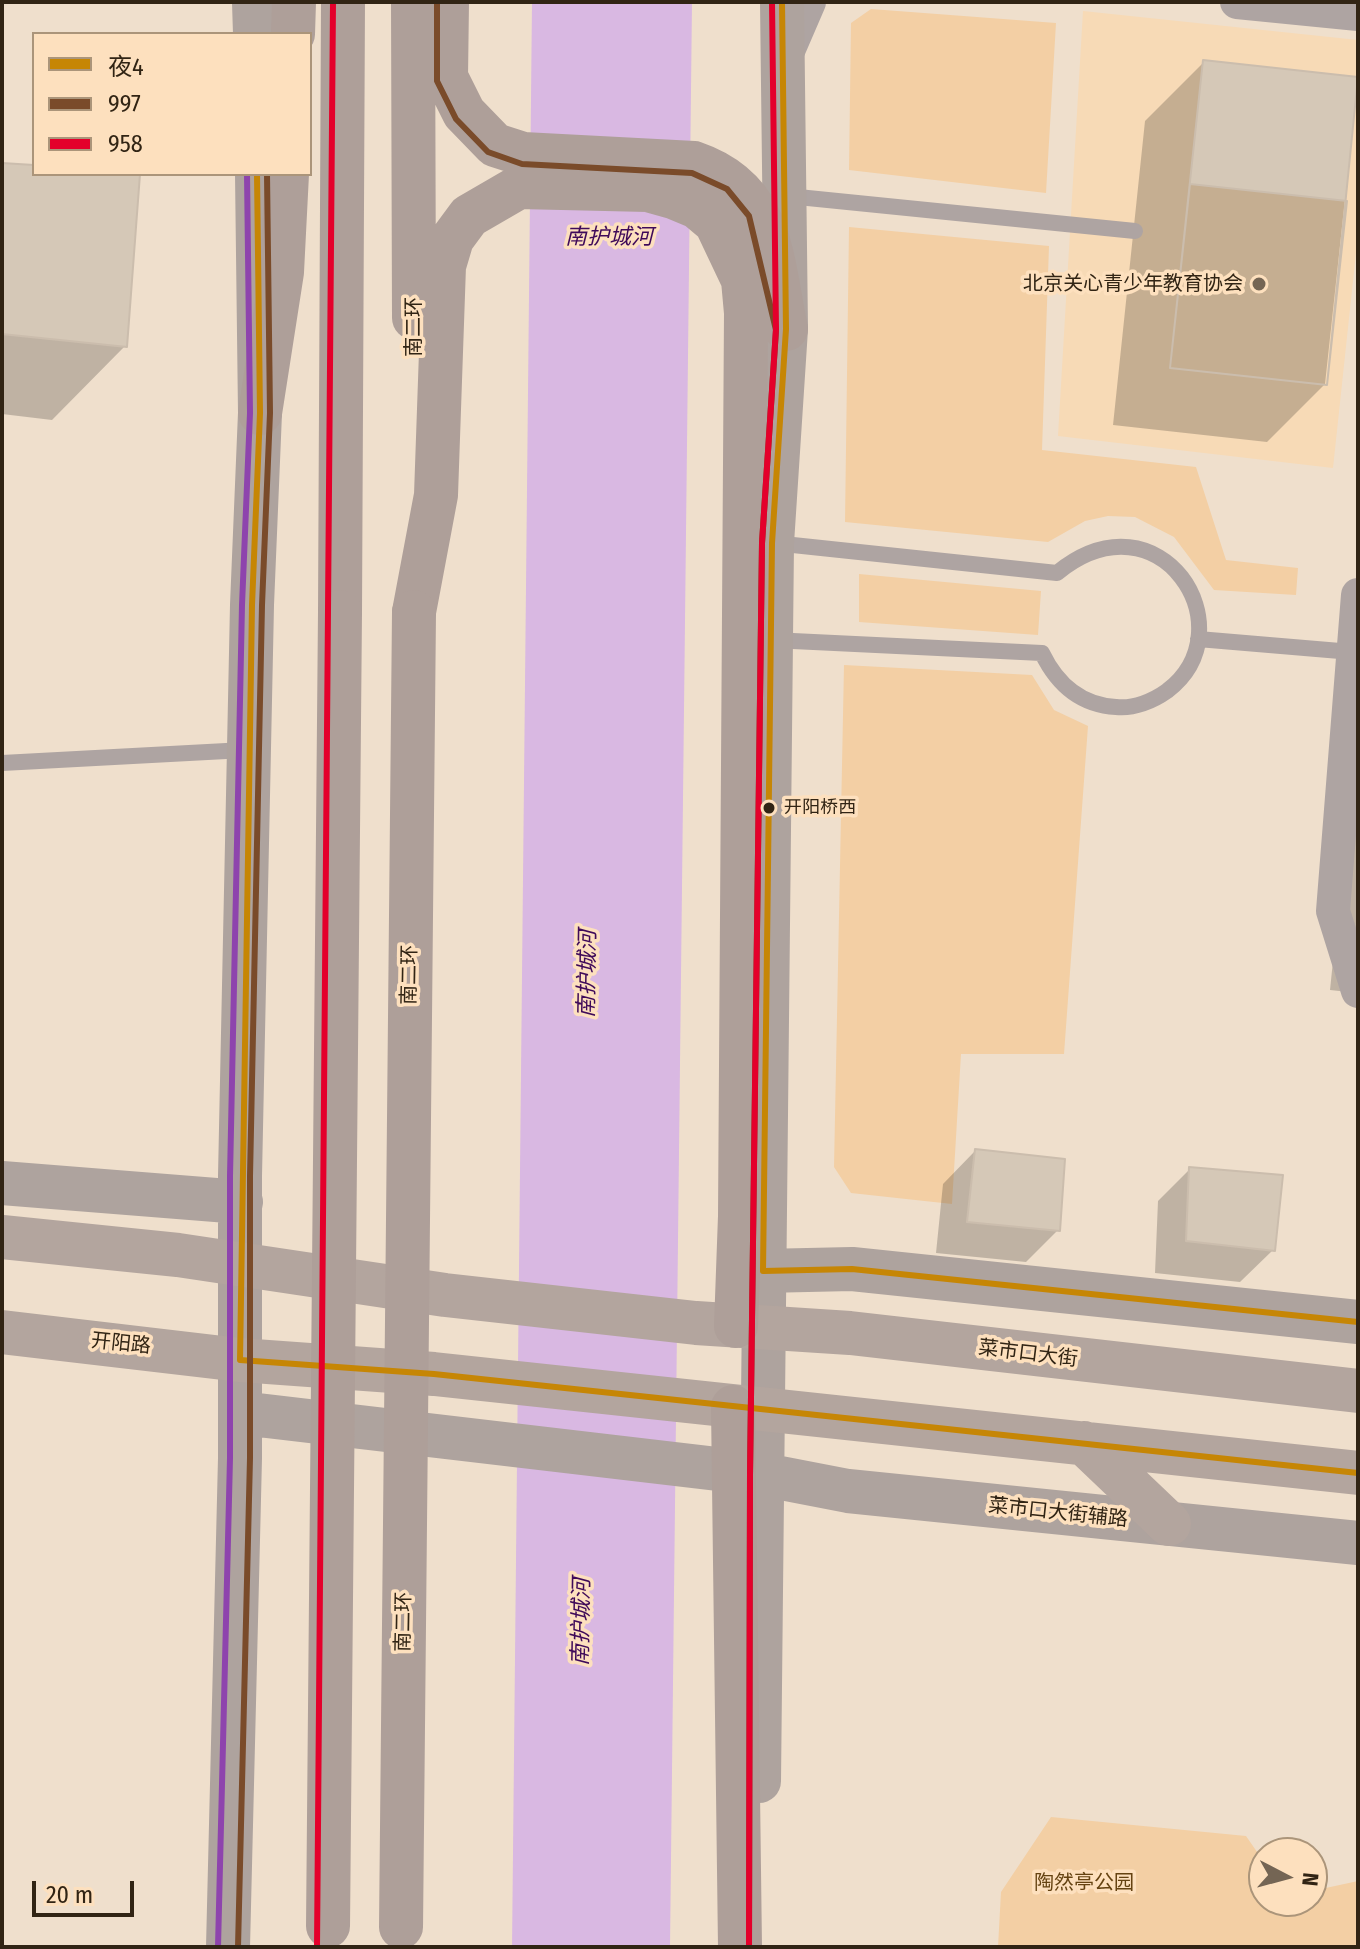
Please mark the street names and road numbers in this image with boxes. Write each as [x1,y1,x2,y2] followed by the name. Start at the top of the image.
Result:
[402,297,426,357] street label: 南二环
[397,945,423,1005] street label: 南二环
[90,1329,152,1359] street label: 开阳路
[977,1336,1079,1372] street label: 菜市口大街
[987,1494,1129,1532] street label: 菜市口大街辅路
[391,1592,417,1652] street label: 南二环

